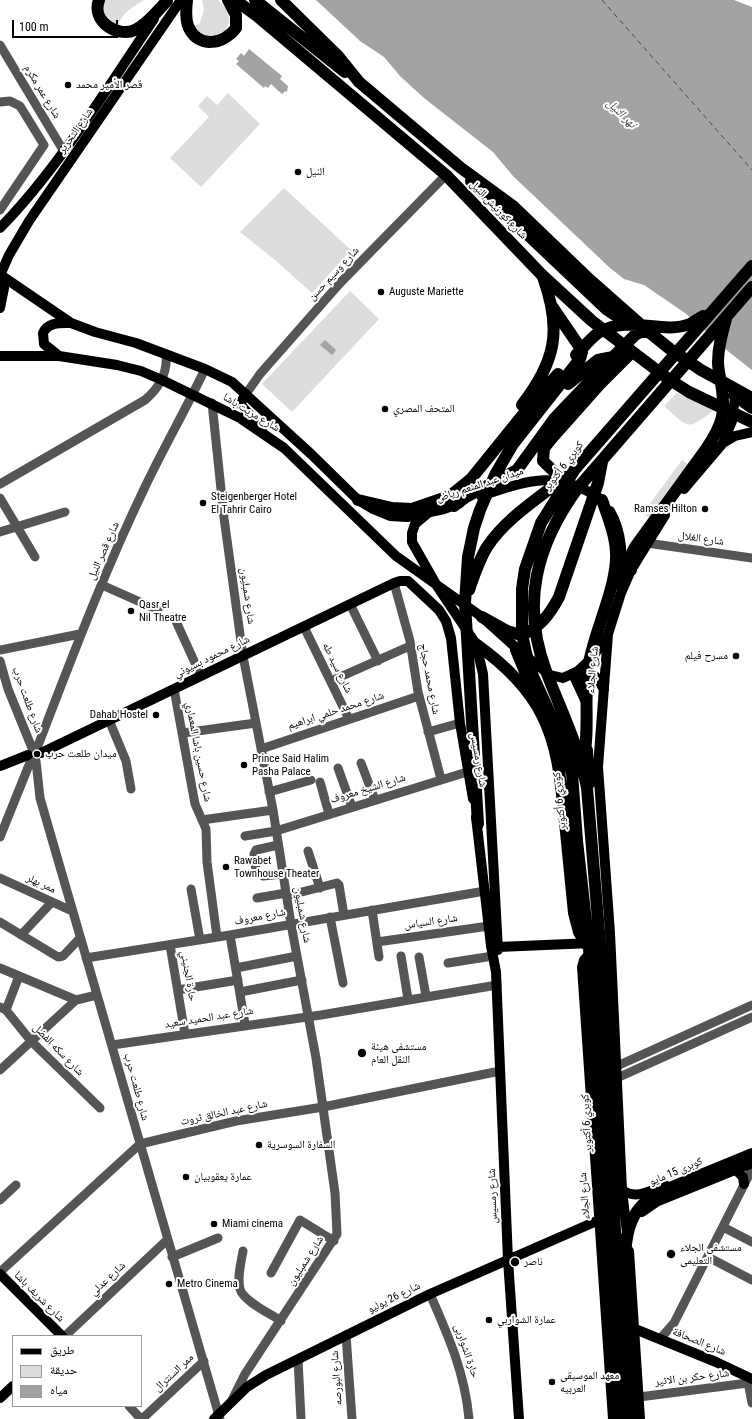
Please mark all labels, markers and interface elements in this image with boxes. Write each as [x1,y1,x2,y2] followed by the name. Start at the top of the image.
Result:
[14,12,120,38] scale bar
[19,20,49,34] text: 100 m
[21,63,63,121] street label: شارع عمر مكرم
[76,78,143,92] place label: قصر الأمير محمد
[63,80,73,90] marker: قصر الأمير محمد
[603,96,639,132] water label: نهر النيل
[56,106,96,156] street label: شارع التحرير
[306,165,325,179] place label: النيل
[293,167,303,177] marker: النيل
[467,178,529,242] street label: شارع كورنيش النيل
[306,244,362,304] street label: شارع وسيم حسن
[389,285,464,299] place label: Auguste Mariette
[376,287,386,297] marker: Auguste Mariette
[220,391,282,435] street label: شارع مريت باشا
[393,402,455,416] place label: المتحف المصري
[380,404,390,414] marker: المتحف المصري
[541,439,587,493] street label: كوبري 6 أكتوبر
[435,465,525,505] street label: ميدان عبد المنعم رياض
[211,490,297,516] place label: Steigenberger Hotel El Tahrir Cairo
[198,498,208,508] marker: Steigenberger Hotel El Tahrir Cairo
[634,502,697,516] place label: Ramses Hilton
[700,504,710,514] marker: Ramses Hilton
[85,520,123,582] street label: شارع قصر النيل
[677,529,725,549] street label: شارع الغلال
[237,567,257,625] street label: شارع شمبليون
[139,598,187,624] place label: Qasr el Nil Theatre
[126,606,136,616] marker: Qasr el Nil Theatre
[172,633,252,681] street label: شارع محمود بسيوني
[319,641,355,695] street label: شارع سيد طه
[416,642,442,716] street label: شارع محمد حجاج
[584,646,602,694] street label: شارع الجلاء
[685,649,728,663] place label: مسرح فيلم
[731,651,741,661] marker: مسرح فيلم
[9,665,45,735] street label: شارع طلعت حرب
[286,689,386,733] street label: شارع محمد حلمي ابراهيم
[182,701,214,803] street label: شارع حسين باشا المعماري
[90,708,148,722] place label: Dahab Hostel
[151,710,161,720] marker: Dahab Hostel
[467,732,489,788] street label: شارع رمسيس
[45,747,117,761] place label: ميدان طلعت حرب
[32,749,42,759] marker: ميدان طلعت حرب
[252,752,329,778] place label: Prince Said Halim Pasha Palace
[239,760,249,770] marker: Prince Said Halim Pasha Palace
[329,771,407,807] street label: شارع الشيخ معروف
[550,771,570,831] street label: كوبري 6 أكتوبر
[234,854,319,880] place label: Rawabet Townhouse Theater
[221,862,231,872] marker: Rawabet Townhouse Theater
[24,871,58,897] street label: ممر بهلر
[291,886,313,944] street label: شارع شمبليون
[233,906,287,928] street label: شارع معروف
[404,912,458,932] street label: شارع السياس
[177,950,199,1002] street label: حارة الجنيني
[164,1004,254,1032] street label: شارع عبد الحميد سعيد
[30,1021,86,1079] street label: شارع سكه الفضل
[371,1040,427,1066] place label: مستشفى هيئة النقل العام
[356,1047,368,1059] marker: مستشفى هيئة النقل العام
[121,1052,151,1122] street label: شارع طلعت حرب
[579,1094,595,1152] street label: كوبري 6 أكتوبر
[179,1097,269,1129] street label: شارع عبد الخالق ثروت
[267,1138,335,1152] place label: السفارة السوسرية
[254,1140,264,1150] marker: السفارة السوسرية
[647,1155,705,1189] street label: كوبرى 15 مايو
[485,1168,501,1224] street label: شارع رمسيس
[194,1170,252,1184] place label: عمارة يعقوبيان
[181,1172,191,1182] marker: عمارة يعقوبيان
[577,1172,593,1220] street label: شارع الجلاء
[222,1217,283,1231] place label: Miami cinema
[209,1219,219,1229] marker: Miami cinema
[285,1234,327,1288] street label: شارع شمبليون
[680,1241,742,1267] place label: مستشفى الجلاء التعليمى
[665,1248,677,1260] marker: مستشفى الجلاء التعليمى
[524,1255,543,1269] place label: ناصر
[509,1256,521,1268] marker: ناصر
[87,1259,129,1299] street label: شارع عدلي
[11,1269,67,1325] street label: شارع شريف باشا
[177,1277,238,1291] place label: Metro Cinema
[164,1279,174,1289] marker: Metro Cinema
[365,1280,423,1316] street label: شارع 26 يوليو
[497,1313,556,1327] place label: عمارة الشواربي
[484,1315,494,1325] marker: عمارة الشواربي
[451,1322,481,1380] street label: حارة الشواربى
[670,1325,728,1359] street label: شارع الصحافة
[12,1335,142,1407] legend
[50,1343,75,1357] text: طريق
[329,1350,345,1406] street label: شارع البورصه
[151,1351,197,1395] street label: ممر السنترال
[50,1363,78,1377] text: حديقة
[654,1367,730,1389] street label: شارع حكر بن الاثير
[560,1369,619,1395] place label: معهد الموسيقى العربيه
[547,1377,557,1387] marker: معهد الموسيقى العربيه
[50,1383,68,1397] text: مياه

